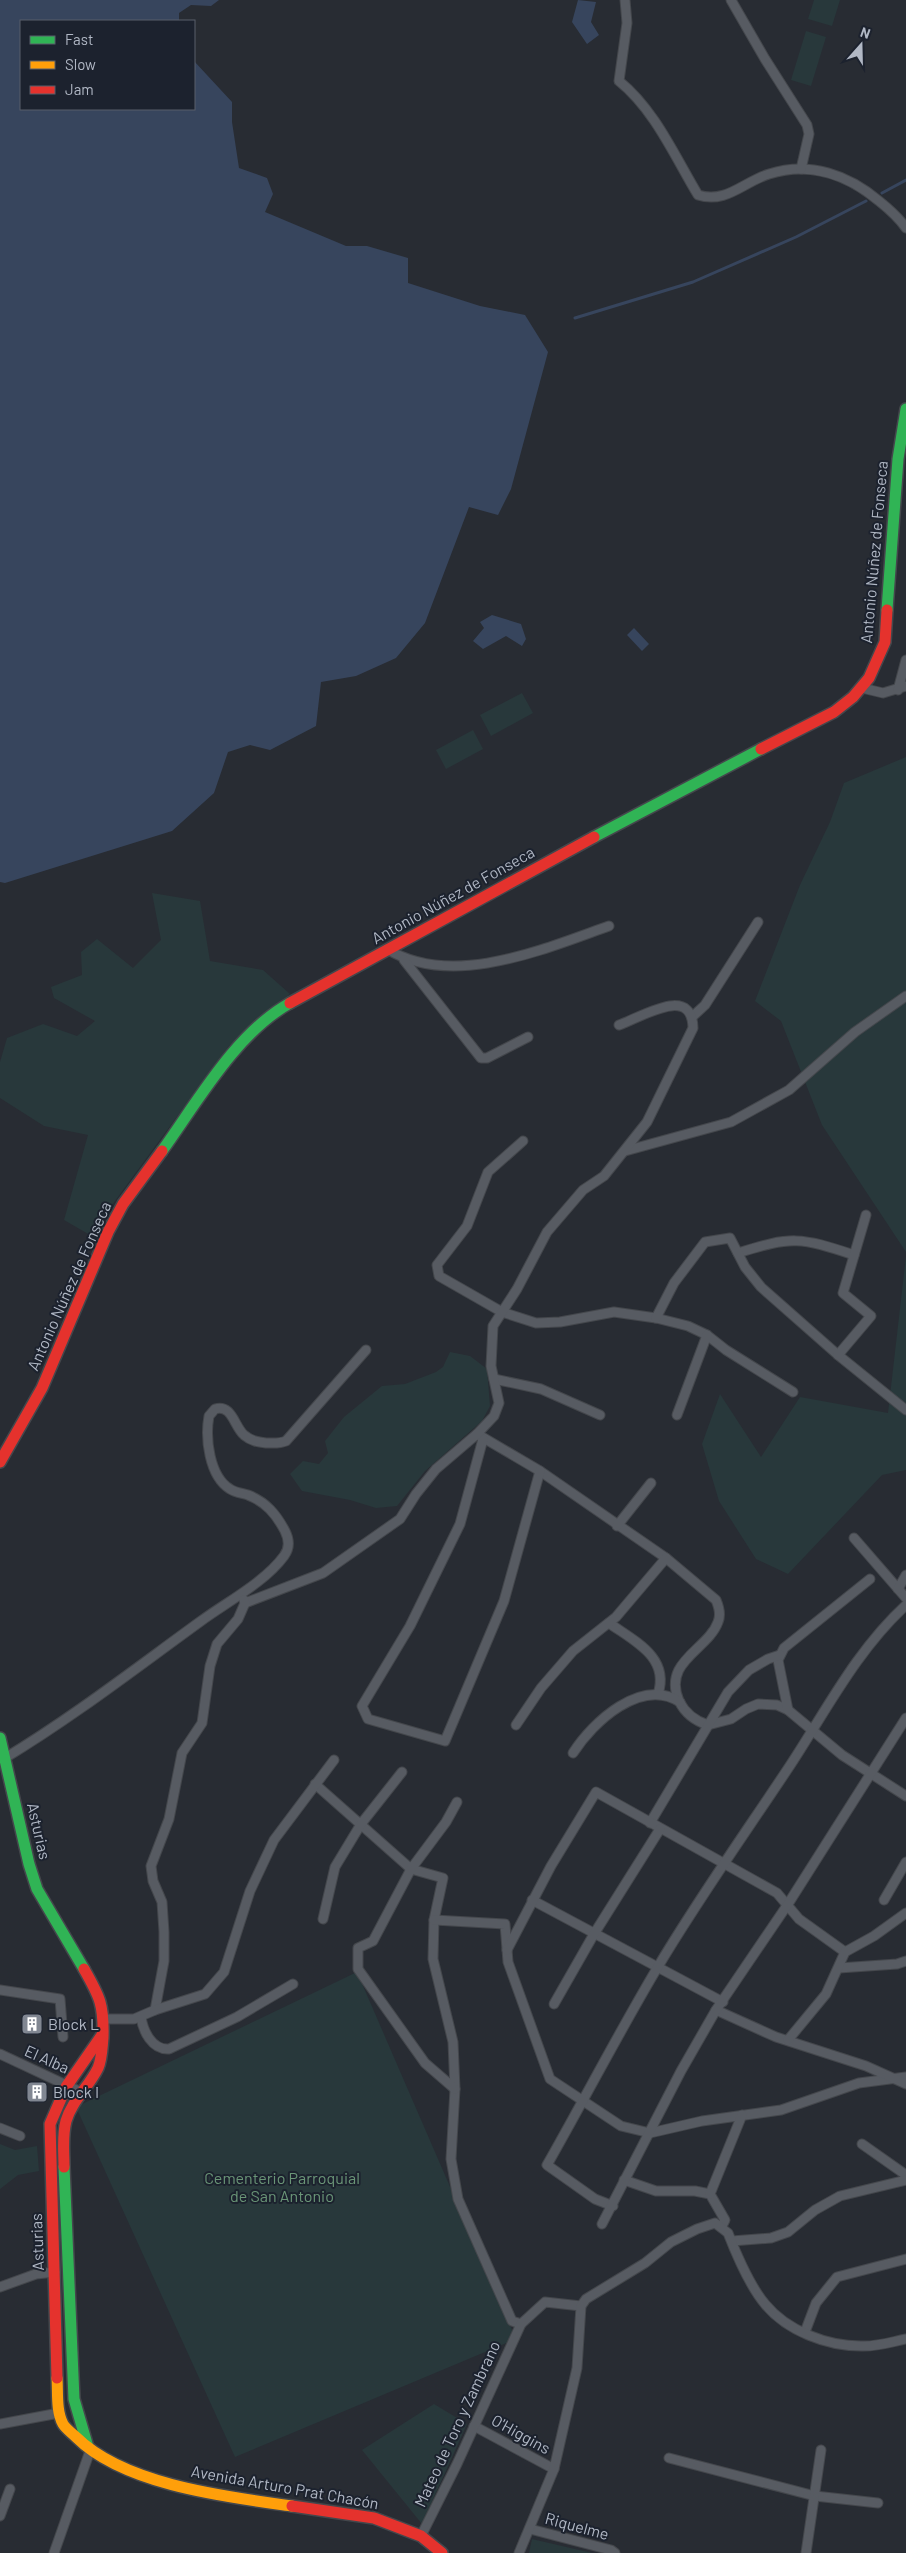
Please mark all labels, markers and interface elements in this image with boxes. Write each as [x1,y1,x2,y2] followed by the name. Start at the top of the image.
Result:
[20,20,195,110] legend
[836,20,886,70] north arrow
[858,23,873,42] text: N
[65,30,93,48] text: Fast
[65,55,96,73] text: Slow
[65,80,94,98] text: Jam
[856,460,891,644] street label: Antonio Núñez de Fonseca
[368,842,537,947] street label: Antonio Núñez de Fonseca
[23,1198,114,1373] street label: Antonio Núñez de Fonseca
[24,1801,55,1861] street label: Asturias
[20,2012,44,2036] building icon: Block L
[48,2014,99,2033] place label: Block L
[22,2040,72,2077] street label: El Alba
[25,2080,49,2104] building icon: Block I
[53,2082,99,2101] place label: Block I
[204,2168,360,2205] park label: Cementerio Parroquial de San Antonio
[26,2213,47,2271] street label: Asturias
[410,2338,503,2510] street label: Mateo de Toro y Zambrano
[489,2410,554,2457] street label: O'Higgins
[190,2461,380,2512] street label: Avenida Arturo Prat Chacón
[543,2508,611,2543] street label: Riquelme

